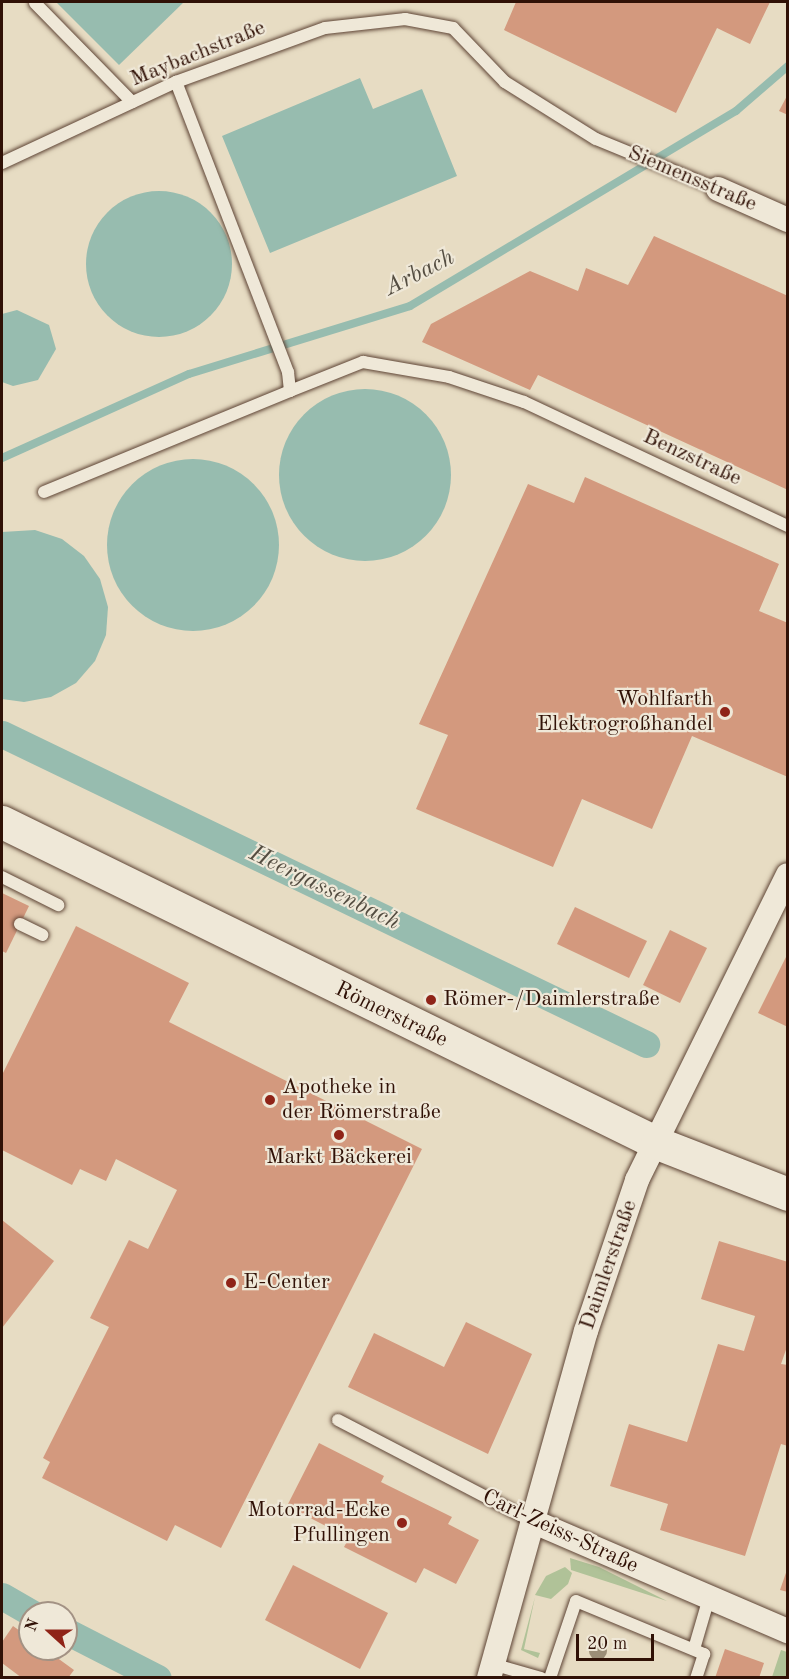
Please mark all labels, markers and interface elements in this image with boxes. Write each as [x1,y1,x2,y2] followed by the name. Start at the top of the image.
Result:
[127,15,269,93] street label: Maybachstraße
[624,140,760,218] street label: Siemensstraße
[380,244,460,304] water label: Arbach
[639,424,745,492] street label: Benzstraße
[537,686,713,738] place label: Wohlfarth Elektrogroßhandel
[718,705,732,719] marker: Wohlfarth Elektrogroßhandel
[244,840,404,938] water label: Heergassenbach
[330,976,452,1054] street label: Römerstraße
[443,987,660,1013] place label: Römer-/Daimlerstraße
[424,993,438,1007] marker: Römer-/Daimlerstraße
[282,1074,441,1126] place label: Apotheke in der Römerstraße
[263,1093,277,1107] marker: Apotheke in der Römerstraße
[332,1128,346,1142] marker: Markt Bäckerei
[266,1145,412,1171] place label: Markt Bäckerei
[574,1197,644,1333] street label: Daimlerstraße
[243,1270,330,1296] place label: E-Center
[224,1276,238,1290] marker: E-Center
[478,1484,642,1580] street label: Carl-Zeiss-Straße
[247,1497,390,1548] place label: Motorrad-Ecke Pfullingen
[395,1516,409,1530] marker: Motorrad-Ecke Pfullingen
[18,1601,78,1661] north arrow
[23,1617,43,1634] text: N
[579,1622,657,1660] scale bar
[587,1635,627,1653] text: 20 m

